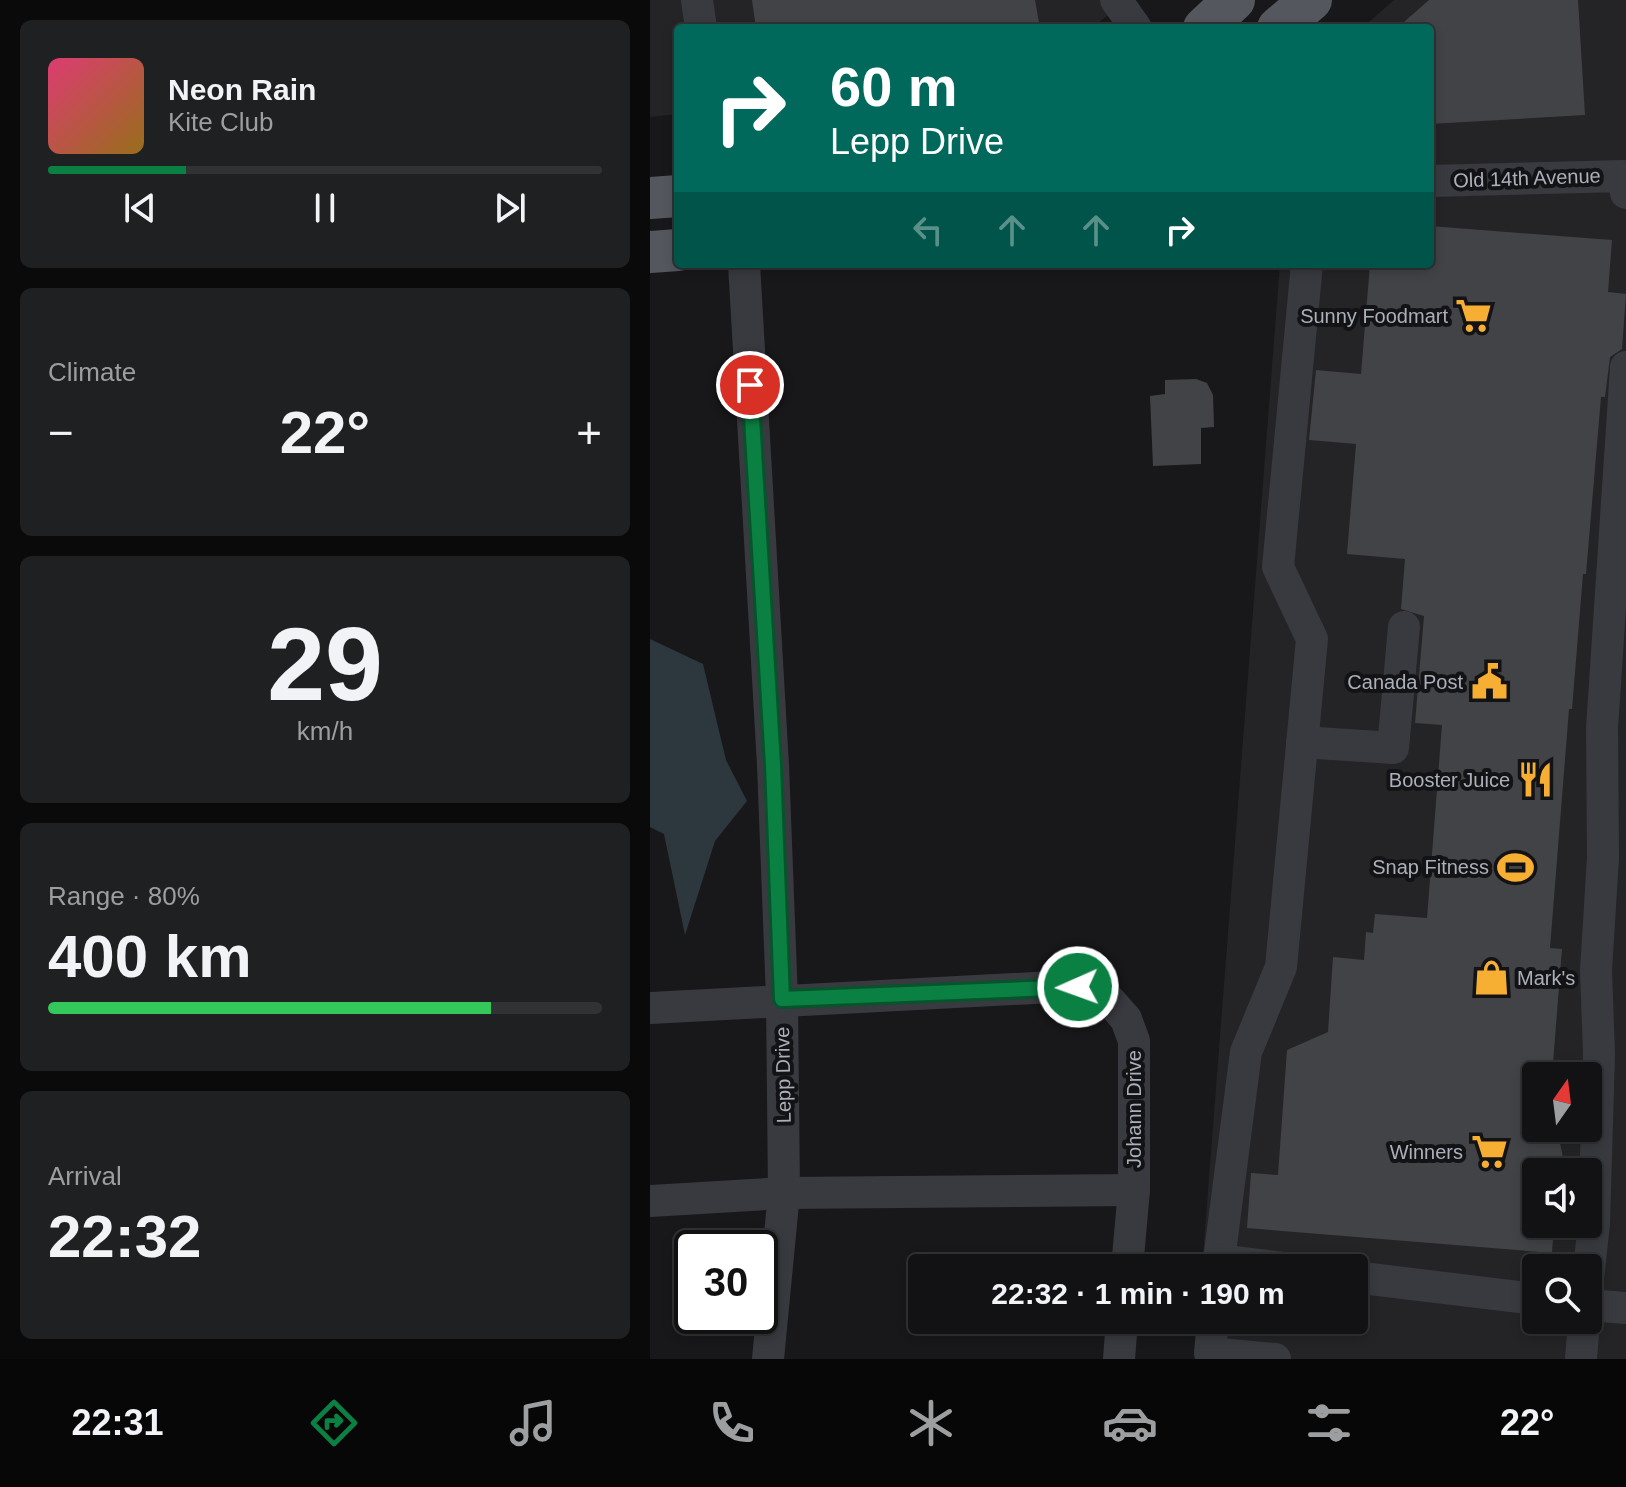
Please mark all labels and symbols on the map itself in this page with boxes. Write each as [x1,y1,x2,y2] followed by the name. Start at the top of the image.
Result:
[1453,164,1601,192] street label: Old 14th Avenue
[1455,297,1493,335] supermarket icon: Sunny Foodmart
[1300,305,1448,327] place label: Sunny Foodmart
[716,351,784,419] pin
[1470,663,1508,701] public building icon: Canada Post
[1347,671,1463,693] place label: Canada Post
[1517,761,1555,799] restaurant icon: Booster Juice
[1389,769,1510,791] place label: Booster Juice
[1496,848,1534,886] sports icon: Snap Fitness
[1372,856,1489,878] place label: Snap Fitness
[1036,945,1120,1029] position arrow
[1472,959,1510,997] shop icon: Mark's
[1517,967,1575,989] place label: Mark's
[771,1026,795,1124] street label: Lepp Drive
[1123,1050,1145,1168] street label: Johann Drive
[1522,1062,1602,1142] north arrow
[1470,1133,1508,1171] supermarket icon: Winners
[1390,1141,1463,1163] place label: Winners
[674,1230,778,1334] speed limit sign: 30

